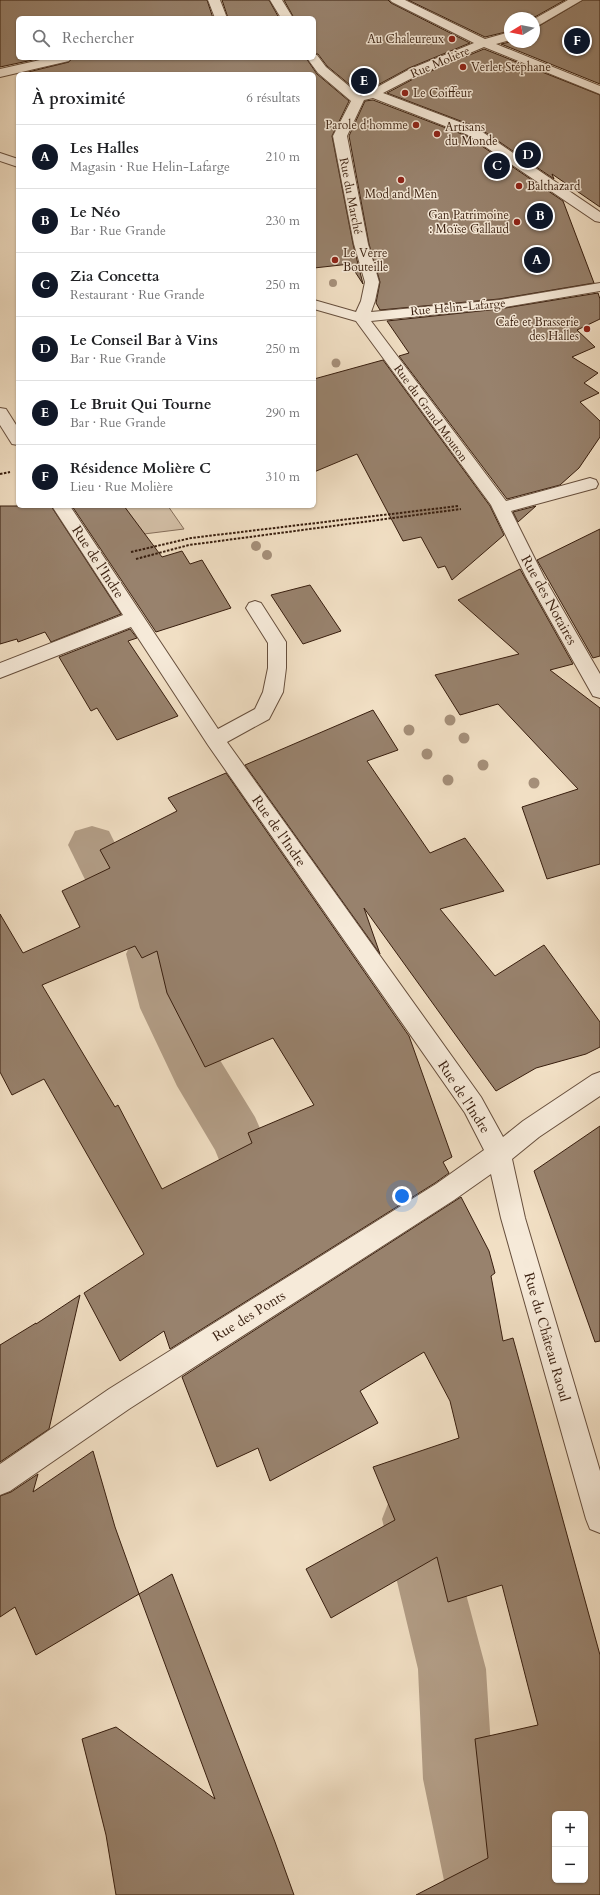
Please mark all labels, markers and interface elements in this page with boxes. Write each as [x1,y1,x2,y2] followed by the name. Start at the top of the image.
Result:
[504,12,540,48] north arrow
[16,16,316,60] search box
[564,26,590,56] pin: F
[30,27,52,49] icon: search
[62,28,134,48] text: Rechercher
[367,31,444,47] place label: Au Chaleureux
[447,34,457,44] marker: Au Chaleureux
[408,42,472,82] street label: Rue Molière
[471,59,551,75] place label: Verlet Stéphane
[458,62,468,72] marker: Verlet Stéphane
[351,66,377,96] pin: E
[413,85,472,101] place label: Le Coiffeur
[32,87,126,110] text: À proximité
[400,88,410,98] marker: Le Coiffeur
[246,89,300,107] text: 6 résultats
[325,117,408,133] place label: Parole d'homme
[445,119,498,149] place label: Artisans du Monde
[411,120,421,130] marker: Parole d'homme
[432,129,442,139] marker: Artisans du Monde
[70,138,139,158] text: Les Halles
[515,140,541,170] pin: D
[40,148,50,166] text: A
[266,148,300,166] text: 210 m
[484,151,510,181] pin: C
[336,156,366,236] street label: Rue du Marché
[70,158,230,176] text: Magasin · Rue Helin-Lafarge
[396,175,406,185] marker: Mod and Men
[527,178,581,194] place label: Balthazard
[514,181,524,191] marker: Balthazard
[365,186,437,202] place label: Mod and Men
[527,201,553,231] pin: B
[70,202,120,222] text: Le Néo
[428,207,510,237] place label: Gan Patrimoine : Moïse Gallaud
[40,212,50,230] text: B
[266,212,300,230] text: 230 m
[512,217,522,227] marker: Gan Patrimoine : Moïse Gallaud
[70,222,166,240] text: Bar · Rue Grande
[343,245,388,275] place label: Le Verre Bouteille
[524,245,550,275] pin: A
[330,255,340,265] marker: Le Verre Bouteille
[70,266,160,286] text: Zia Concetta
[40,276,50,294] text: C
[266,276,300,294] text: 250 m
[70,286,205,304] text: Restaurant · Rue Grande
[410,295,506,319] street label: Rue Helin-Lafarge
[495,314,579,344] place label: Cafe et Brasserie des Halles
[582,324,592,334] marker: Cafe et Brasserie des Halles
[70,330,218,350] text: Le Conseil Bar à Vins
[39,340,51,358] text: D
[266,340,300,358] text: 250 m
[70,350,166,368] text: Bar · Rue Grande
[390,361,472,465] street label: Rue du Grand Mouton
[70,394,211,414] text: Le Bruit Qui Tourne
[41,404,49,422] text: E
[266,404,300,422] text: 290 m
[70,414,166,432] text: Bar · Rue Grande
[70,458,211,478] text: Résidence Molière C
[41,468,49,486] text: F
[266,468,300,486] text: 310 m
[70,478,173,496] text: Lieu · Rue Molière
[67,522,129,602] street label: Rue de l'Indre
[516,552,582,649] street label: Rue des Notaires
[247,791,311,871] street label: Rue de l'Indre
[433,1057,495,1137] street label: Rue de l'Indre
[392,1186,412,1206] your location
[519,1270,575,1404] street label: Rue du Château Raoul
[209,1286,289,1346] street label: Rue des Ponts
[552,1811,588,1883] map controls
[552,1811,588,1847] button: +
[552,1847,588,1883] button: −

